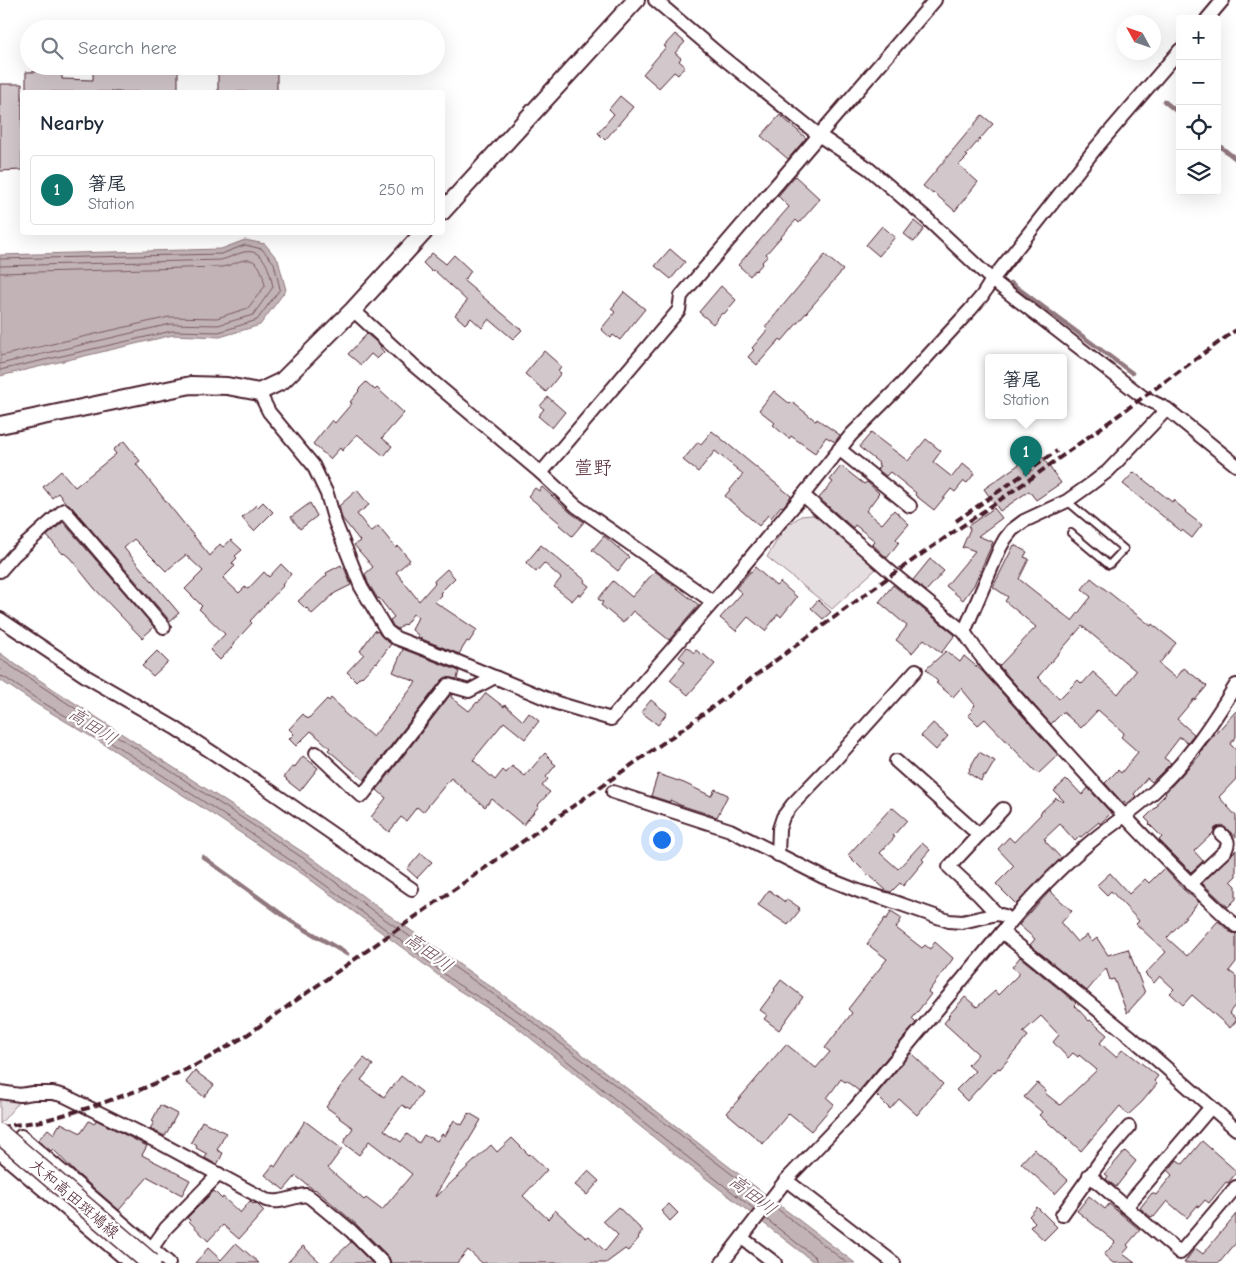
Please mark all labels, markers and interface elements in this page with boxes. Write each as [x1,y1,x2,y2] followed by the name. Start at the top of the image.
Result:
[1116,15,1161,60] north arrow
[1176,15,1221,195] map controls
[1176,15,1221,60] button: +
[20,20,445,75] search box
[38,34,66,62] icon: search
[78,37,177,59] text: Search here
[1176,60,1221,105] button: −
[1176,105,1221,150] button: locate
[40,111,104,135] text: Nearby
[1176,150,1221,195] button: layers
[88,173,126,195] text: 箸尾
[54,181,60,199] text: 1
[379,181,424,199] text: 250 m
[88,195,135,213] text: Station
[985,354,1067,419] popup
[1003,369,1041,391] text: 箸尾
[1003,391,1049,409] text: Station
[1010,436,1042,477] pin: 1
[574,457,612,479] district label: 萱野
[64,703,121,750] water label: 高田川
[649,827,675,853] your location
[401,928,457,977] water label: 高田川
[26,1155,123,1242] street label: 大和高田斑鳩線
[725,1170,780,1220] water label: 高田川

